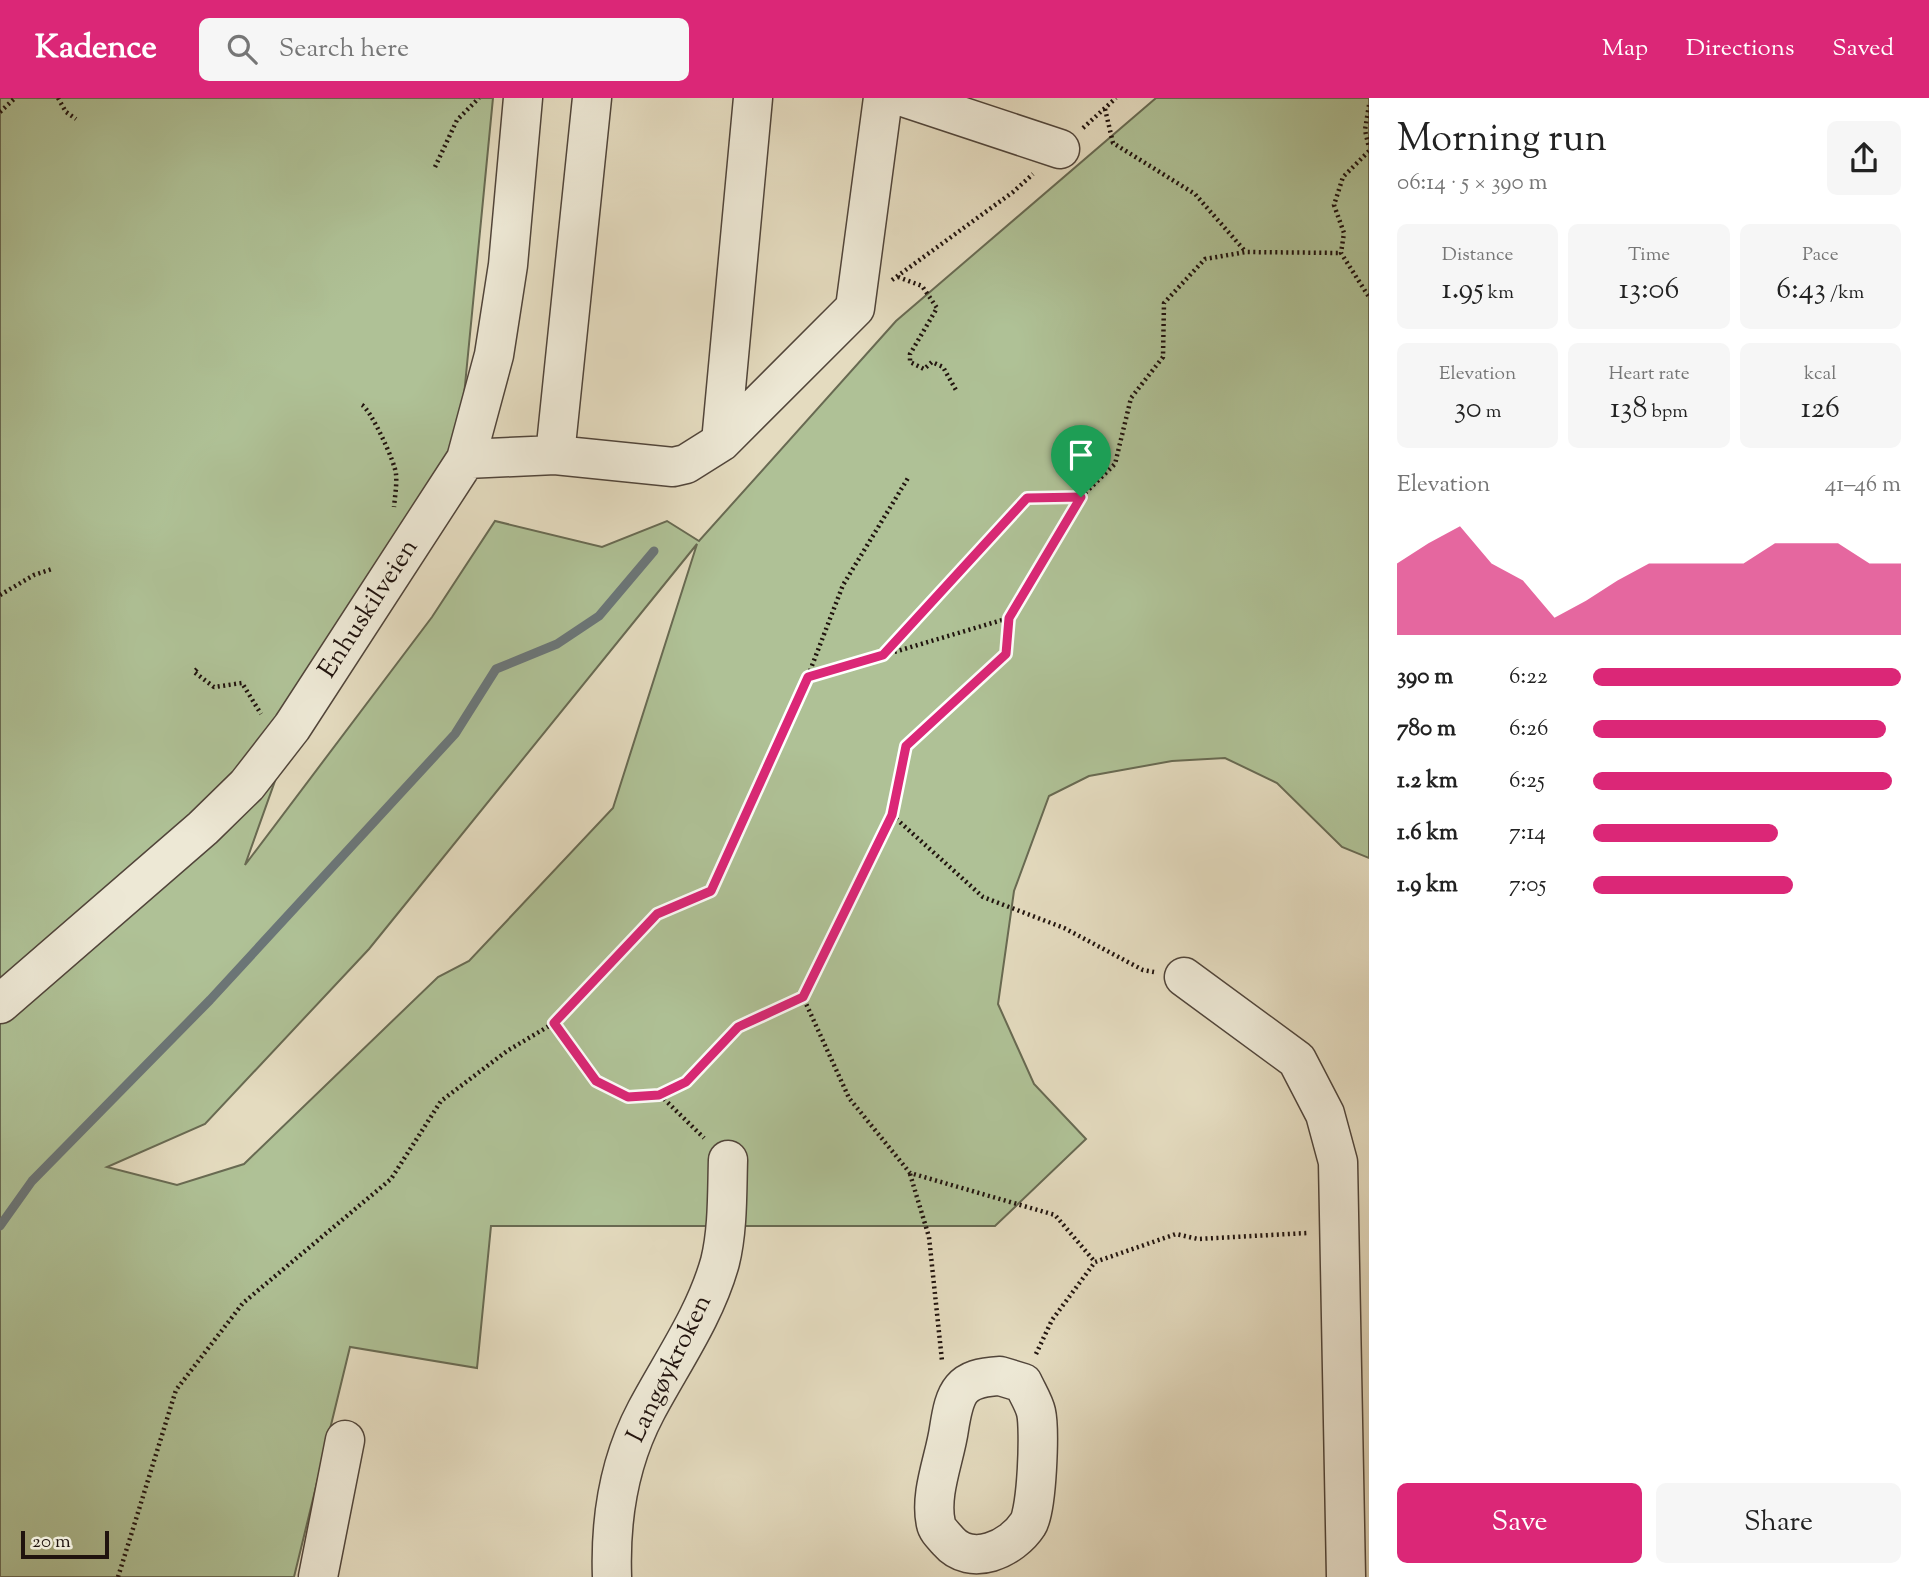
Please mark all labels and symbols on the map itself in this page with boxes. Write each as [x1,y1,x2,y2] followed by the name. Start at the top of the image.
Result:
[1051,425,1111,497] pin
[310,532,428,686] street label: Enhuskilveien
[618,1289,722,1449] street label: Langøykroken
[21,1528,108,1560] scale bar

